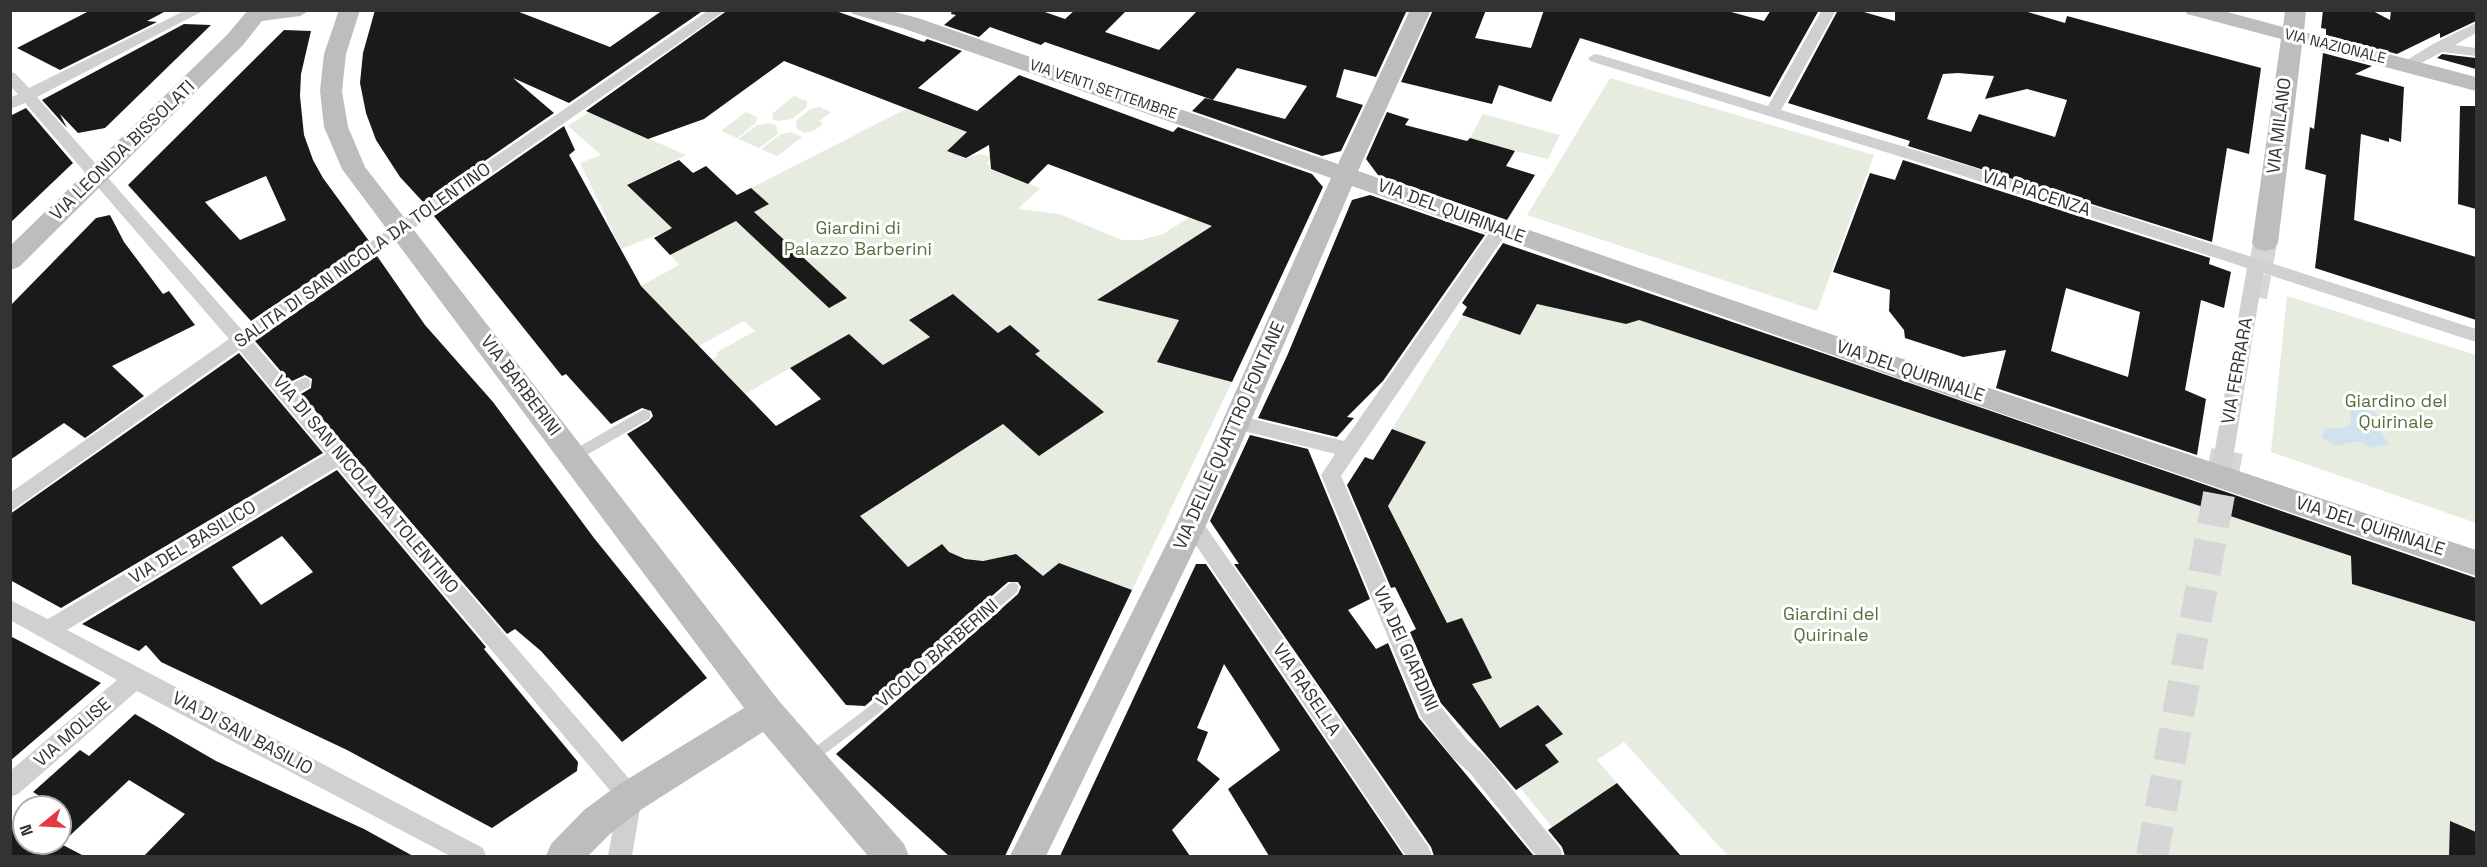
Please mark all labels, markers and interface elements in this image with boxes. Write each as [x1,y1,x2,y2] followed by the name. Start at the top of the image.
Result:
[2282,26,2388,68] street label: VIA NAZIONALE
[1027,56,1179,124] street label: VIA VENTI SETTEMBRE
[46,76,200,226] street label: VIA LEONIDA BISSOLATI
[2263,77,2297,175] street label: VIA MILANO
[231,159,495,353] street label: SALITA DI SAN NICOLA DA TOLENTINO
[1979,166,2093,222] street label: VIA PIACENZA
[1374,175,1528,249] street label: VIA DEL QUIRINALE
[784,218,932,260] park label: Giardini di Palazzo Barberini
[2218,316,2258,426] street label: VIA FERRARA
[1170,319,1290,553] street label: VIA DELLE QUATTRO FONTANE
[475,332,565,440] street label: VIA BARBERINI
[1833,336,1987,408] street label: VIA DEL QUIRINALE
[267,372,463,598] street label: VIA DI SAN NICOLA DA TOLENTINO
[2345,391,2447,434] park label: Giardino del Quirinale
[2293,493,2447,561] street label: VIA DEL QUIRINALE
[126,497,260,589] street label: VIA DEL BASILICO
[1368,583,1442,715] street label: VIA DEI GIARDINI
[873,595,1003,713] street label: VICOLO BARBERINI
[1783,604,1879,646] park label: Giardini del Quirinale
[1267,640,1345,740] street label: VIA RASELLA
[168,688,316,780] street label: VIA DI SAN BASILIO
[30,694,116,772] street label: VIA MOLISE
[12,795,72,855] north arrow
[15,822,38,838] text: N

